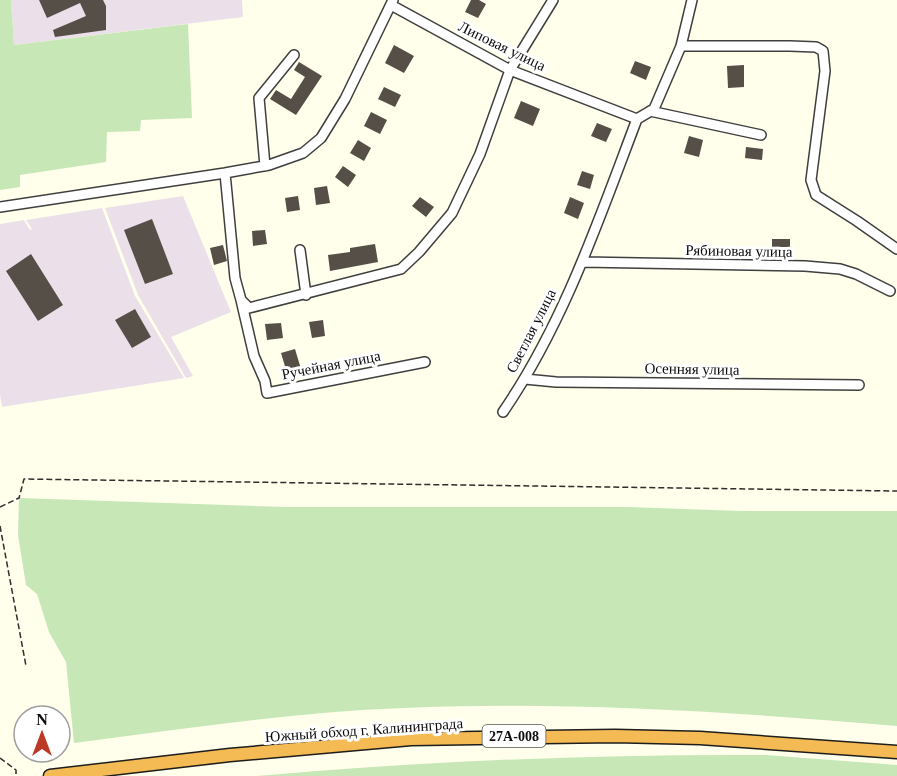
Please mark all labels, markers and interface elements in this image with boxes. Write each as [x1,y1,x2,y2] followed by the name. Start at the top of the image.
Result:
[456,18,548,74] street label: Липовая улица
[685,242,793,260] street label: Рябиновая улица
[503,286,559,375] street label: Светлая улица
[280,347,382,382] street label: Ручейная улица
[644,360,740,378] street label: Осенняя улица
[12,704,72,764] north arrow
[36,711,48,728] text: N
[264,715,464,745] street label: Южный обход г. Калининграда
[482,725,546,747] road number: 27А-008

